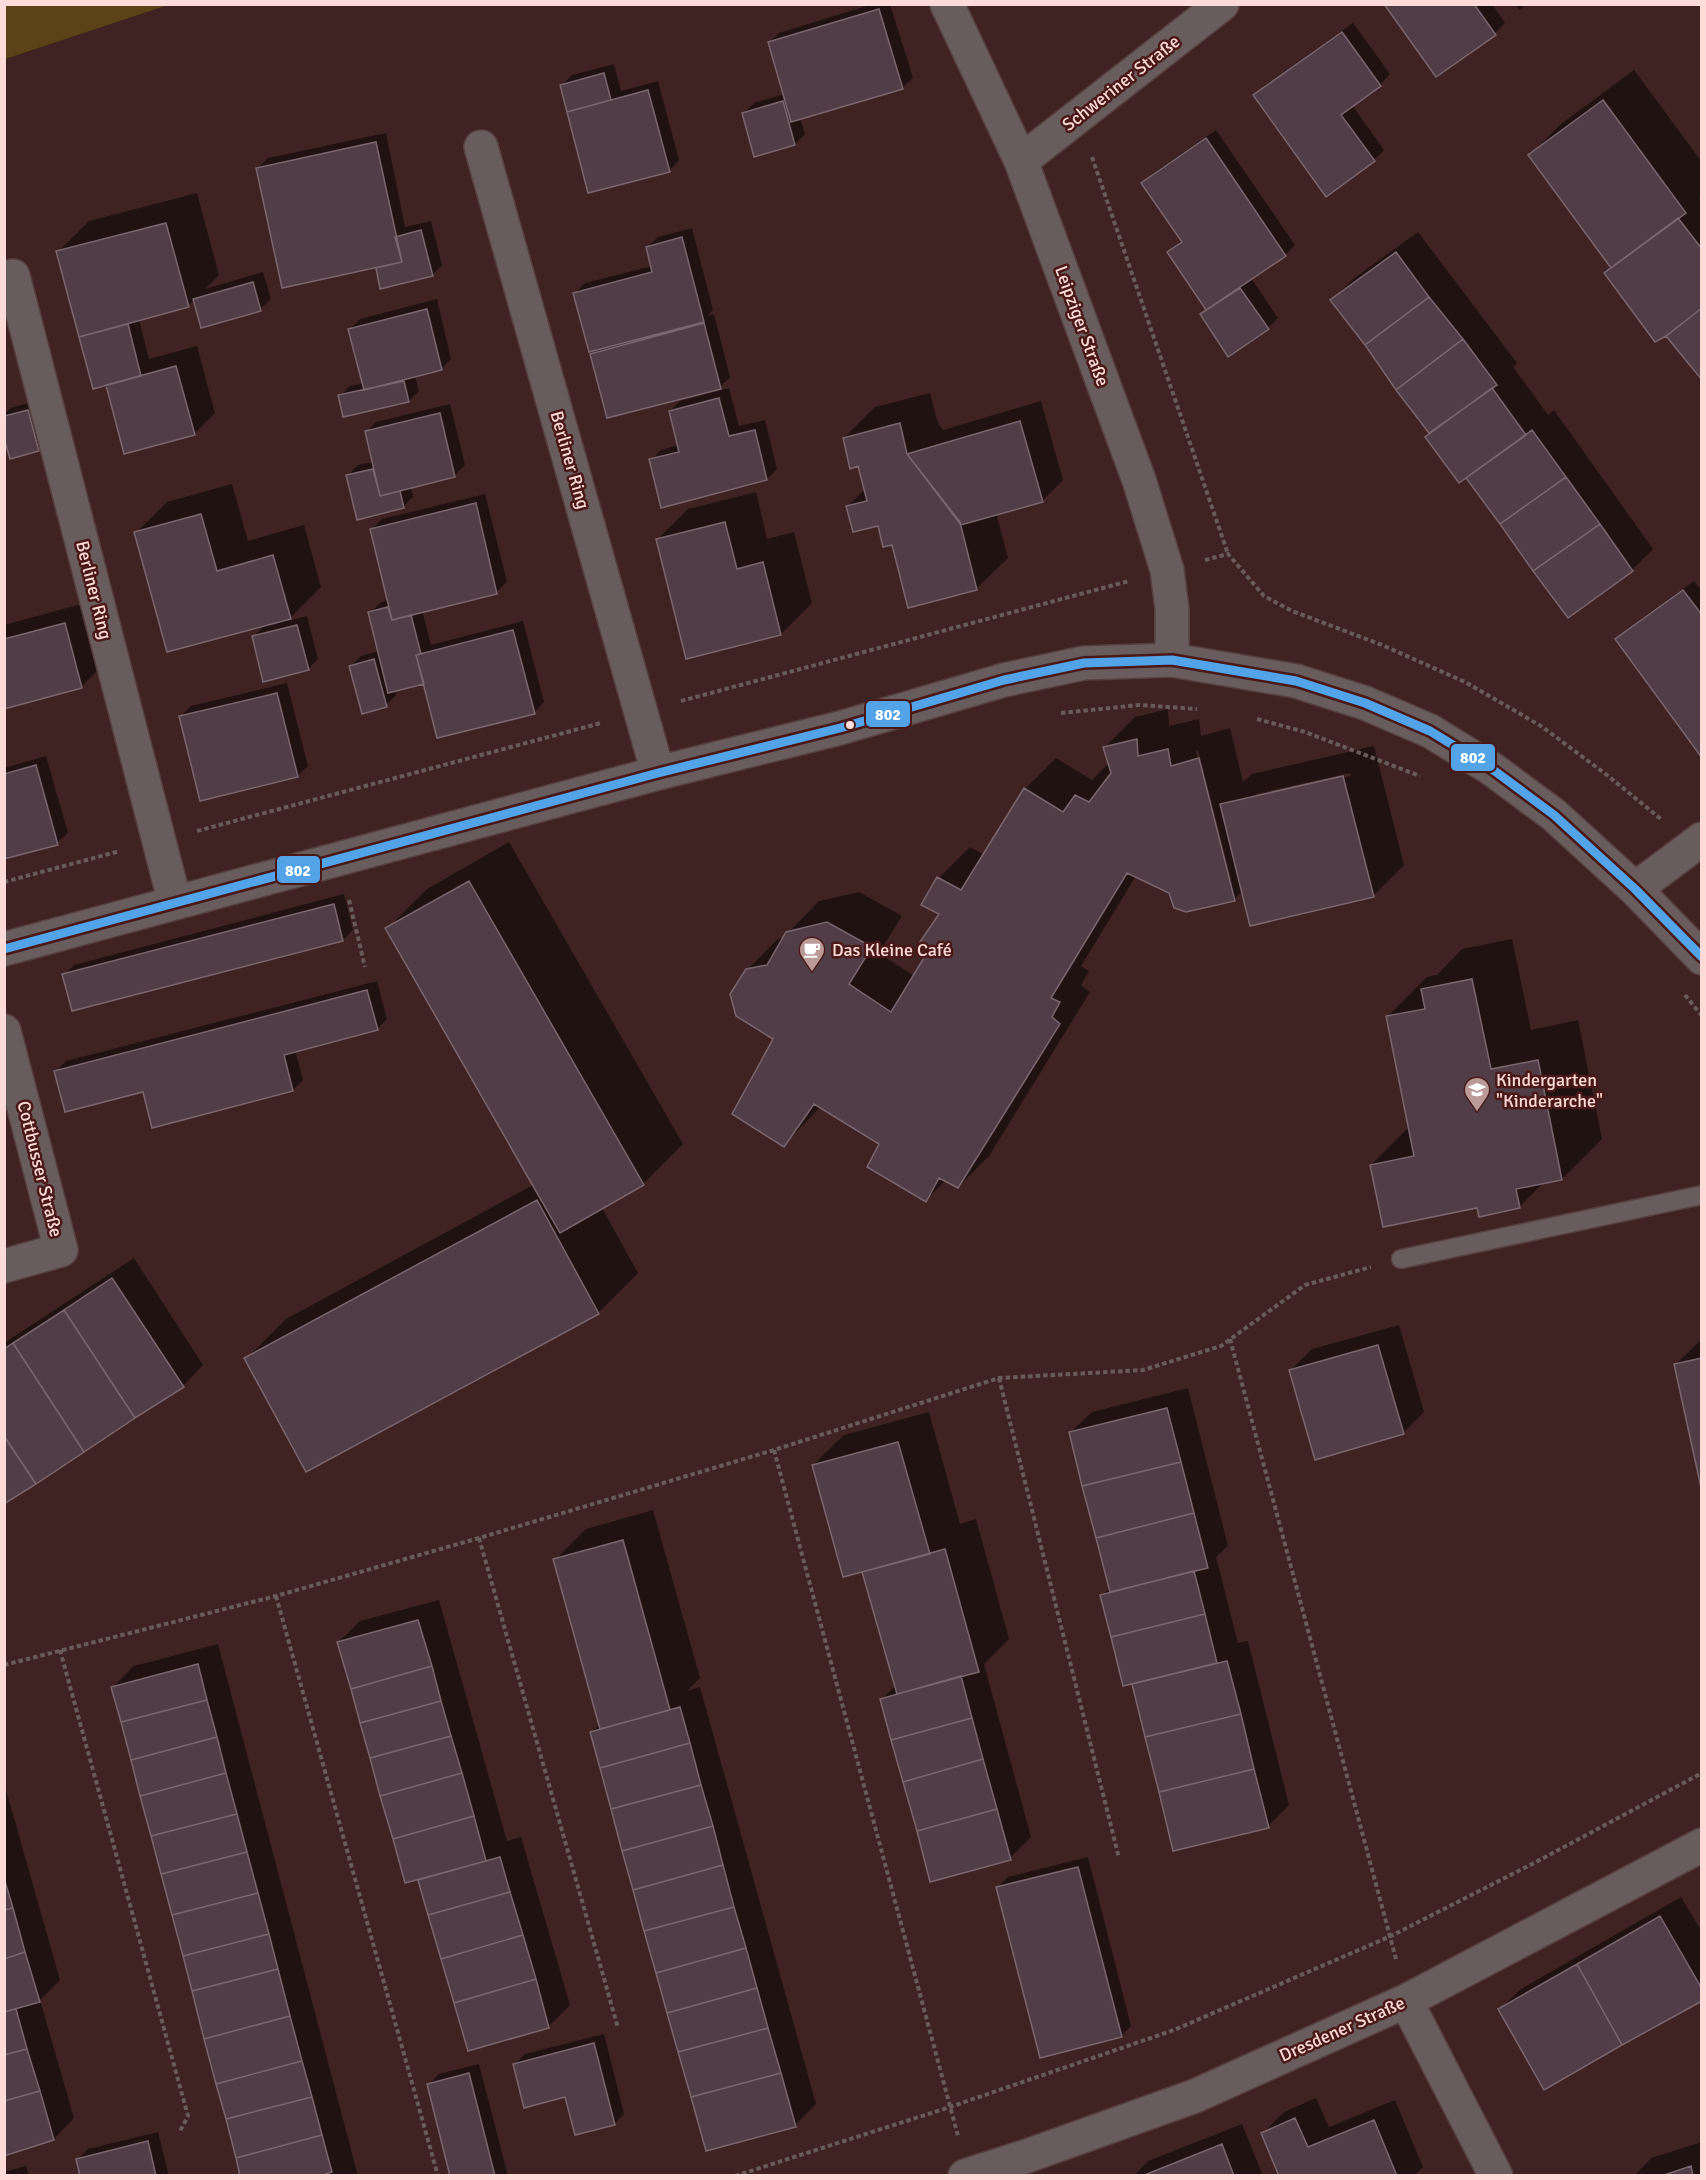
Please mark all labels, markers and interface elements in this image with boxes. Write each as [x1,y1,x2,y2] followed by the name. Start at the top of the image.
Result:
[1058,30,1184,136] street label: Schweriner Straße
[1050,263,1114,389] street label: Leipziger Straße
[546,408,594,512] street label: Berliner Ring
[71,538,117,642] street label: Berliner Ring
[865,700,911,728] line badge: 802
[875,705,901,725] text: 802
[844,719,856,731] unlabelled marker
[1450,743,1496,772] line badge: 802
[1460,748,1486,768] text: 802
[276,855,321,884] line badge: 802
[285,861,311,881] text: 802
[797,935,827,973] cafe icon: Das Kleine Café
[832,939,952,961] place label: Das Kleine Café
[1496,1069,1603,1112] place label: Kindergarten "Kinderarche"
[1462,1075,1492,1113] school or university icon: Kindergarten "Kinderarche"
[12,1099,68,1239] street label: Cottbusser Straße
[1276,1991,1408,2067] street label: Dresdener Straße

